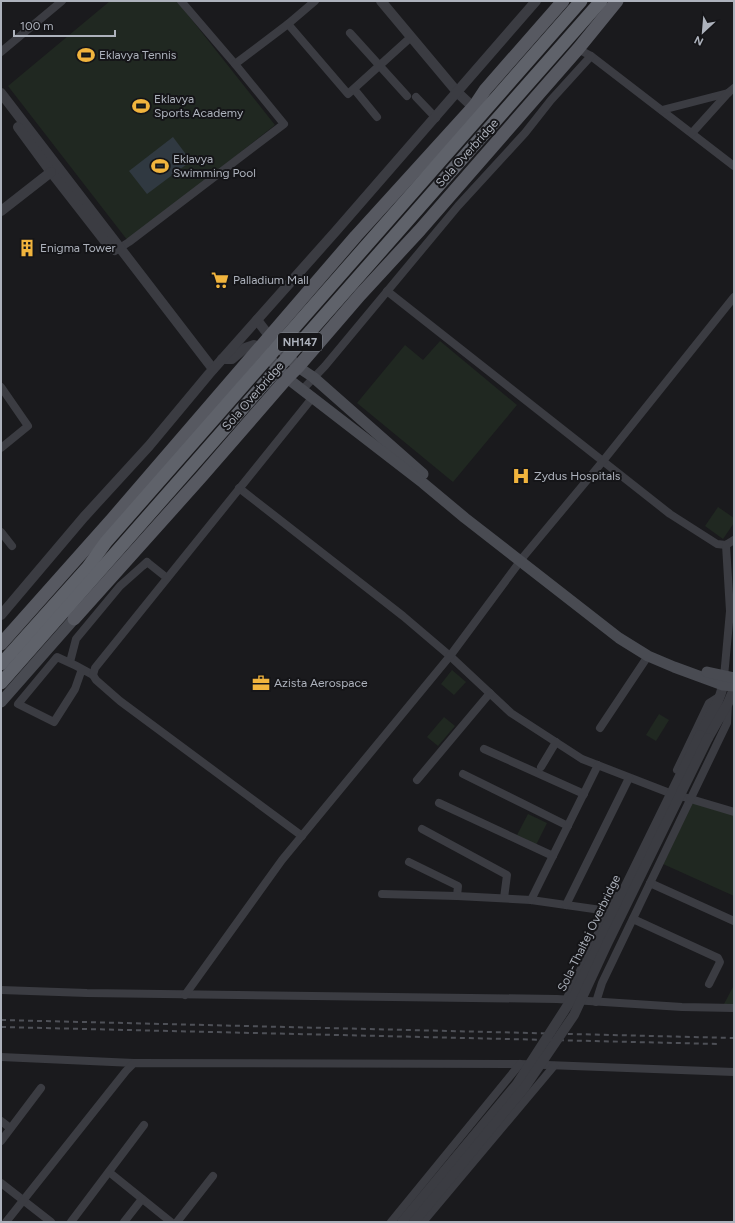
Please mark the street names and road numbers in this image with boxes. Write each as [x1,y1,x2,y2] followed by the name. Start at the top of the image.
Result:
[433,116,501,190] street label: Sola Overbridge
[278,333,322,351] road number: NH147
[219,358,287,433] street label: Sola Overbridge
[555,872,624,994] street label: Sola-Thaltej Overbridge

